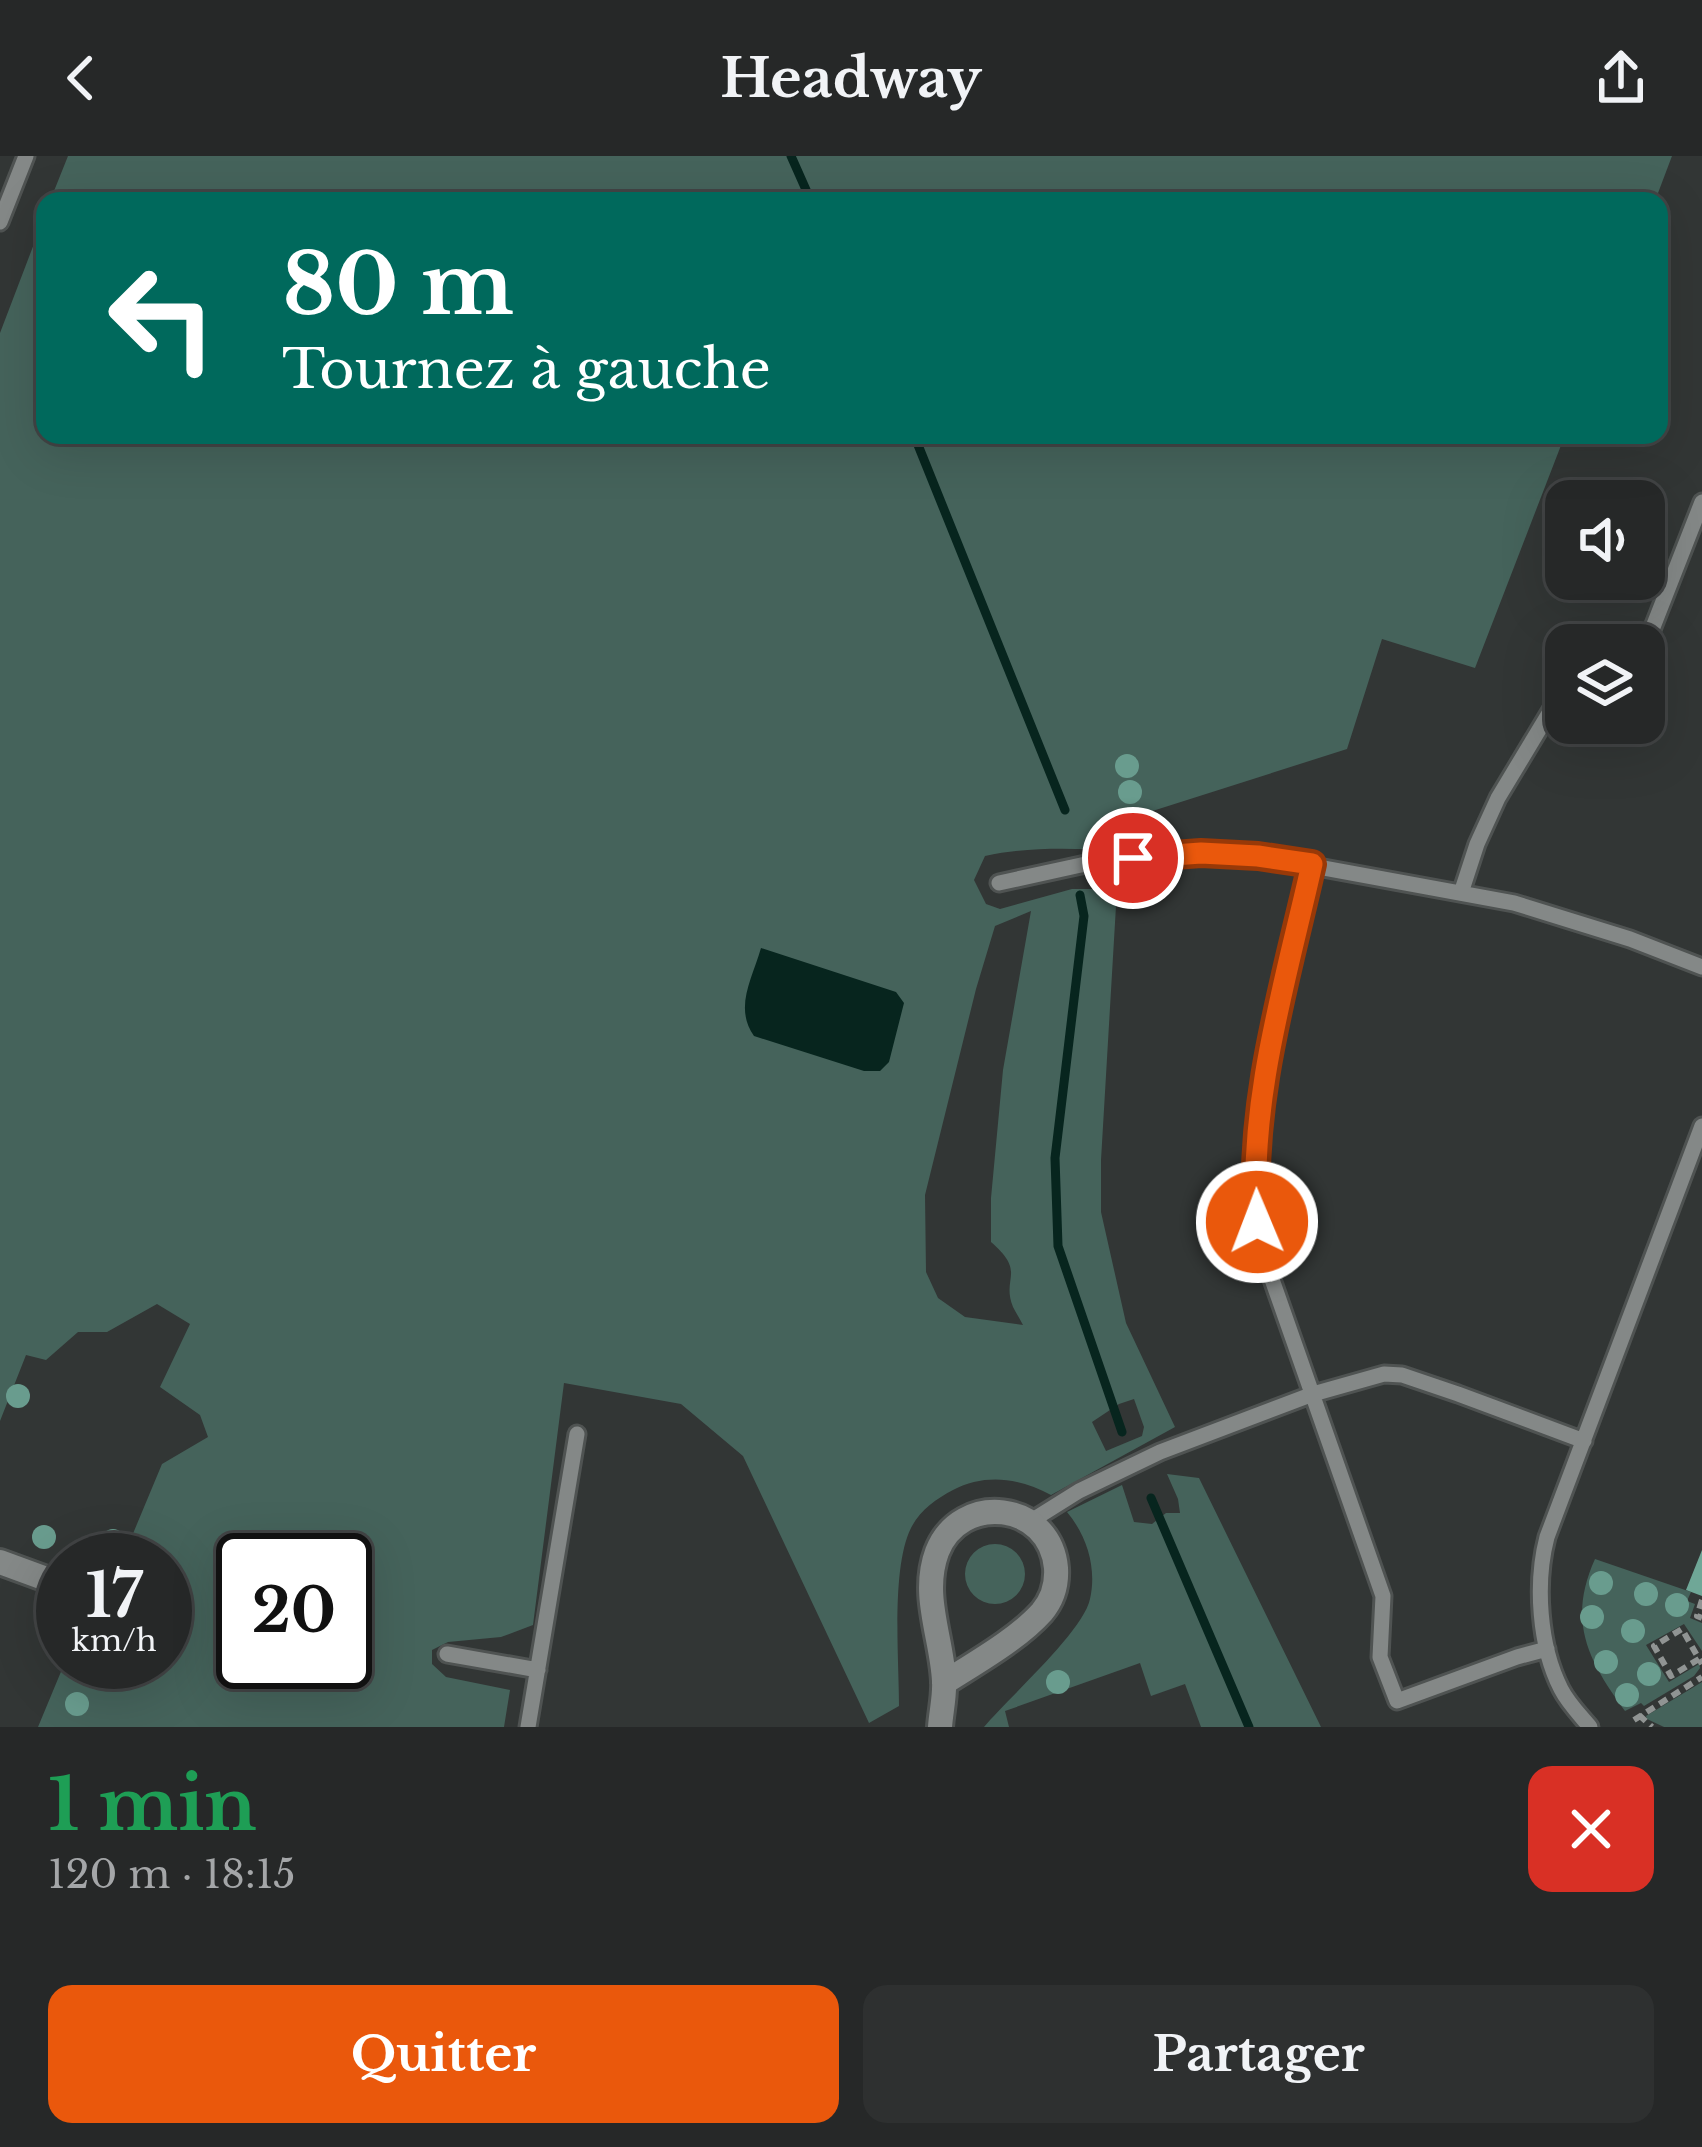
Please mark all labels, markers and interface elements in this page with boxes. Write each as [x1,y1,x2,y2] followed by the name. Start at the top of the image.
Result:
[48,45,114,111] icon: back
[720,45,982,112] text: Headway
[1588,45,1654,111] icon: share
[282,233,514,337] text: 80 m
[84,240,240,396] icon: left
[282,336,771,403] text: Tournez à gauche
[1545,480,1665,744] map controls
[1545,480,1665,600] button: sound
[1545,624,1665,744] button: layers
[1082,807,1184,909] pin
[1100,825,1166,891] icon: arrive
[1194,1159,1320,1285] position arrow
[216,1533,372,1689] speed limit sign: 20
[85,1559,143,1633] text: 17
[71,1622,157,1659] text: km/h
[48,1760,257,1849] text: 1 min
[1528,1766,1654,1892] button: close
[48,1850,296,1899] text: 120 m · 18:15
[48,1985,839,2123] button: Quitter
[863,1985,1654,2123] button: Partager

